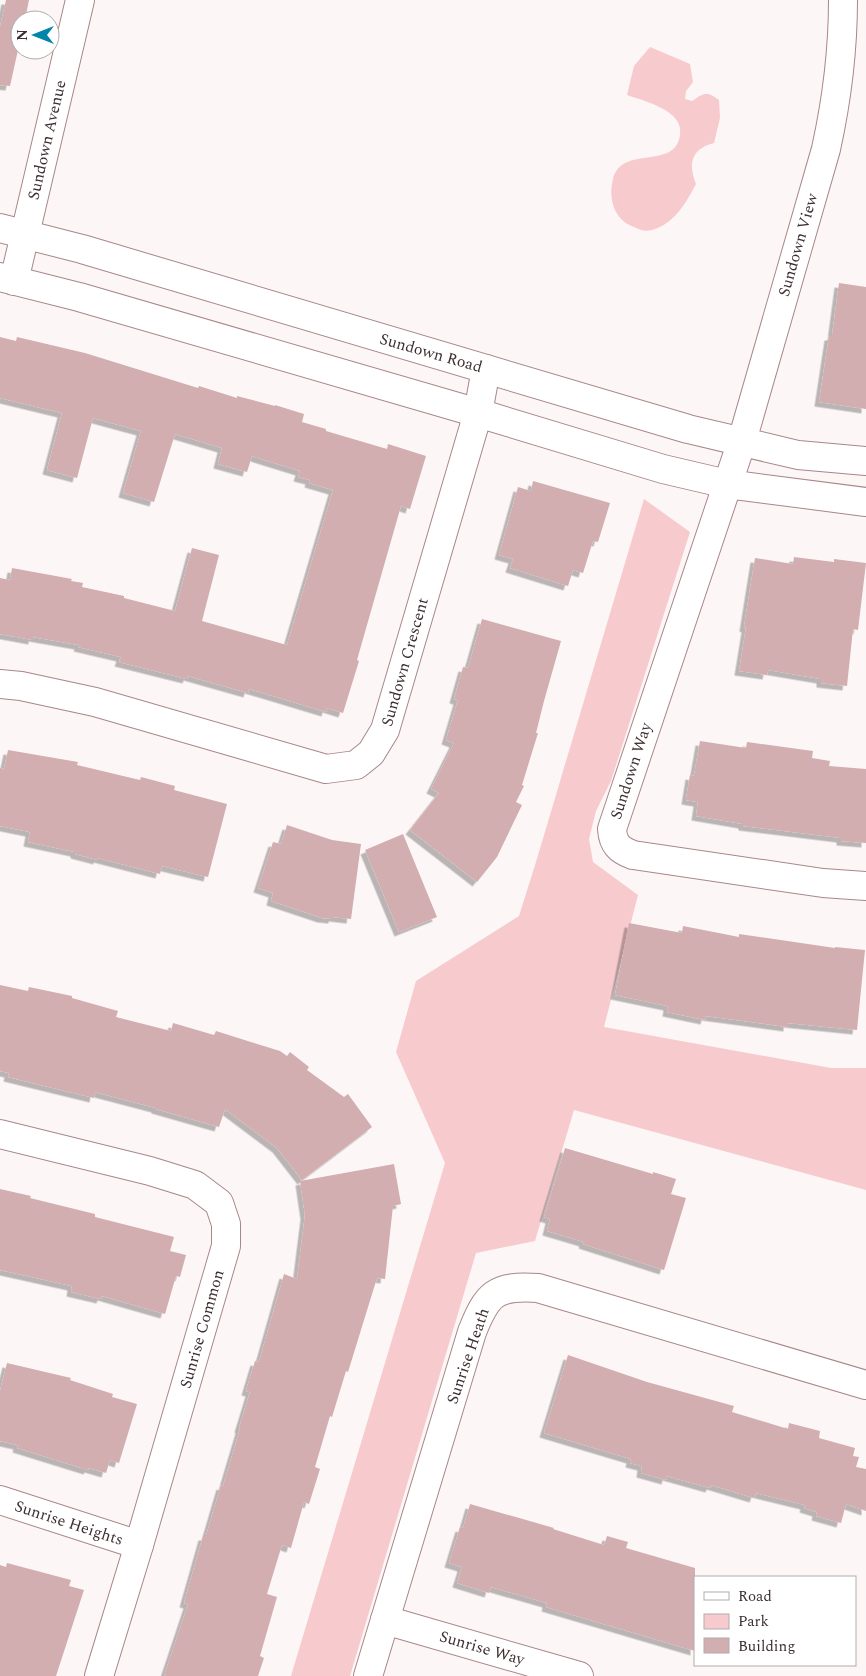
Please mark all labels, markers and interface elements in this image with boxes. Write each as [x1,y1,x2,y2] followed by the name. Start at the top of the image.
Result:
[10,10,60,60] north arrow
[12,29,33,41] text: N
[22,78,72,202] street label: Sundown Avenue
[772,190,824,299] street label: Sundown View
[377,327,485,379] street label: Sundown Road
[375,595,435,729] street label: Sundown Crescent
[604,718,658,823] street label: Sundown Way
[174,1267,230,1391] street label: Sunrise Common
[440,1305,496,1407] street label: Sunrise Heath
[12,1494,126,1552] street label: Sunrise Heights
[694,1576,856,1666] legend
[738,1585,772,1608] text: Road
[738,1610,769,1633] text: Park
[437,1624,529,1672] street label: Sunrise Way
[738,1635,795,1658] text: Building

